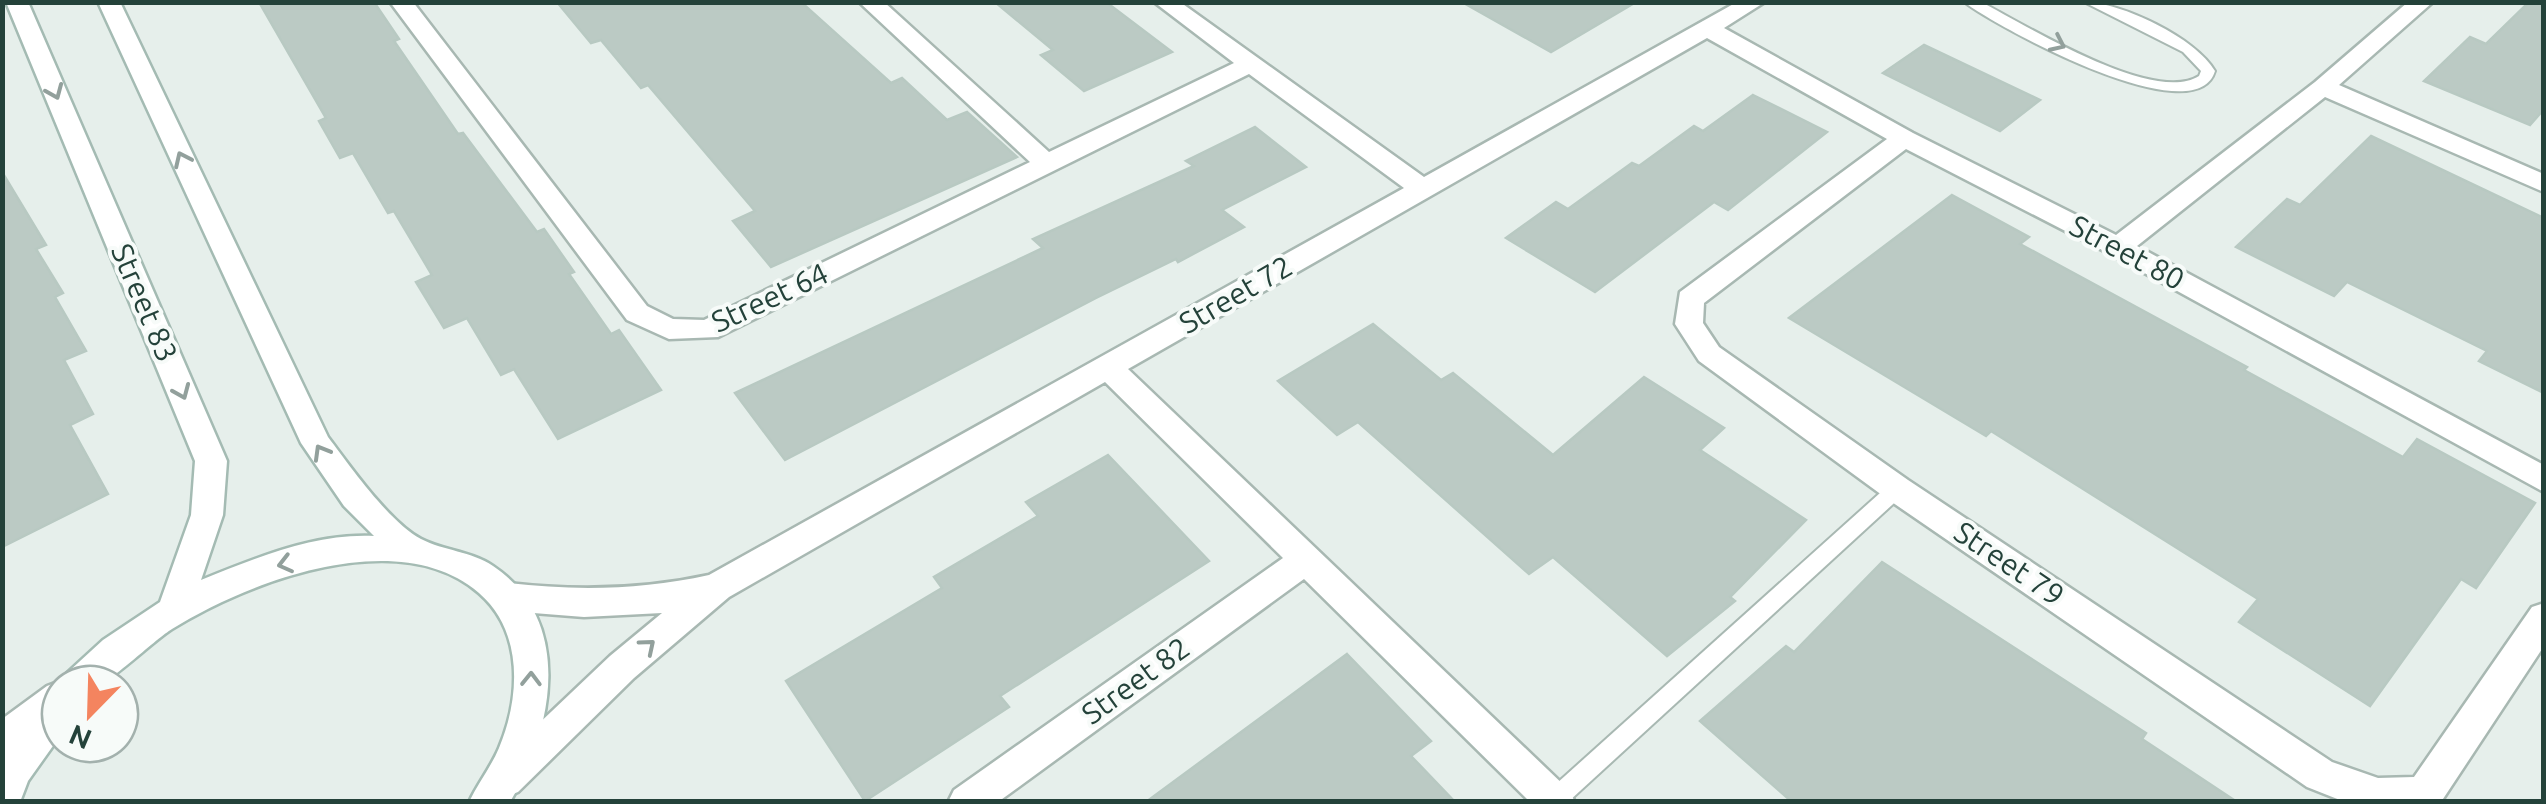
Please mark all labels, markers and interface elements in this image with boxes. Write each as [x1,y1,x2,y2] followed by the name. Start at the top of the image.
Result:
[2047,32,2065,52] one-way arrow
[43,82,63,100] one-way arrow
[174,151,194,169] one-way arrow
[2065,208,2190,296] street label: Street 80
[105,239,185,367] street label: Street 83
[1173,248,1298,340] street label: Street 72
[706,255,833,339] street label: Street 64
[170,382,190,400] one-way arrow
[314,445,334,463] one-way arrow
[1948,514,2071,612] street label: Street 79
[277,552,294,573] one-way arrow
[1075,630,1196,731] street label: Street 82
[636,639,654,657] one-way arrow
[40,664,140,764] north arrow
[520,671,542,686] one-way arrow
[64,719,96,756] text: N

